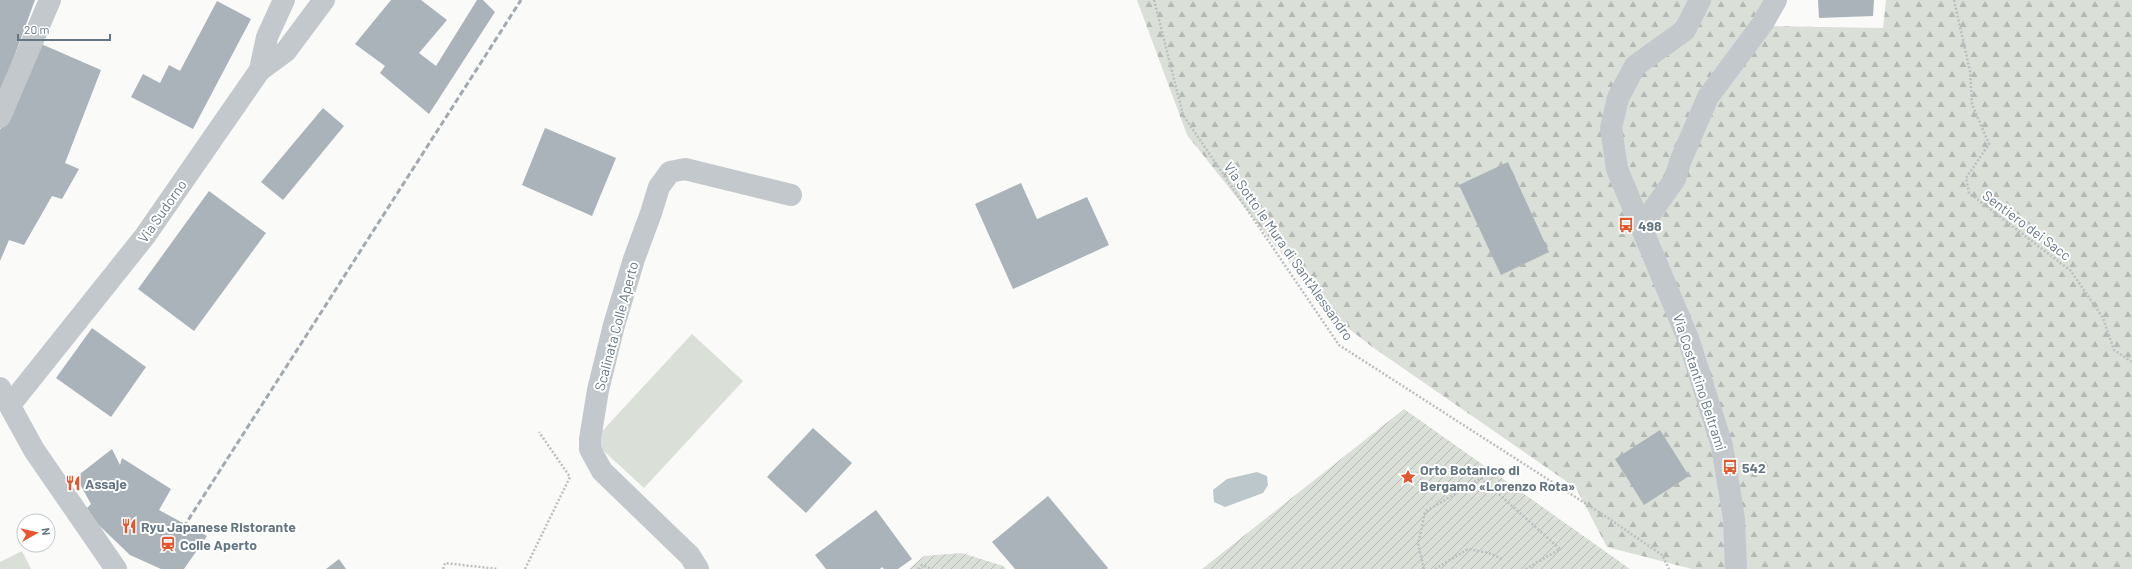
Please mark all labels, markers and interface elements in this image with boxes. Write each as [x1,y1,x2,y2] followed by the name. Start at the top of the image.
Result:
[18,16,110,42] scale bar
[24,22,50,36] text: 20 m
[1221,158,1357,344] street label: Via Sotto le Mura di Sant'Alessandro
[134,176,190,246] street label: Via Sudorno
[1980,186,2074,264] street label: Sentiero dei Sacc
[1617,216,1635,234] bus stop icon: 498
[1638,217,1662,234] place label: 498
[591,259,641,393] street label: Scalinata Colle Aperto
[1670,311,1730,453] street label: Via Costantino Beltrami
[1721,458,1739,476] bus stop icon: 542
[1742,459,1766,476] place label: 542
[1420,461,1575,494] place label: Orto Botanico di Bergamo «Lorenzo Rota»
[1399,468,1417,486] place icon: Orto Botanico di Bergamo «Lorenzo Rota»
[64,474,82,492] restaurant icon: Assaje
[85,475,127,492] place label: Assaje
[16,513,56,553] north arrow
[120,517,138,535] restaurant icon: Ryu Japanese Ristorante
[141,518,296,535] place label: Ryu Japanese Ristorante
[39,527,53,536] text: N
[159,535,177,553] station icon: Colle Aperto
[180,536,257,553] place label: Colle Aperto

